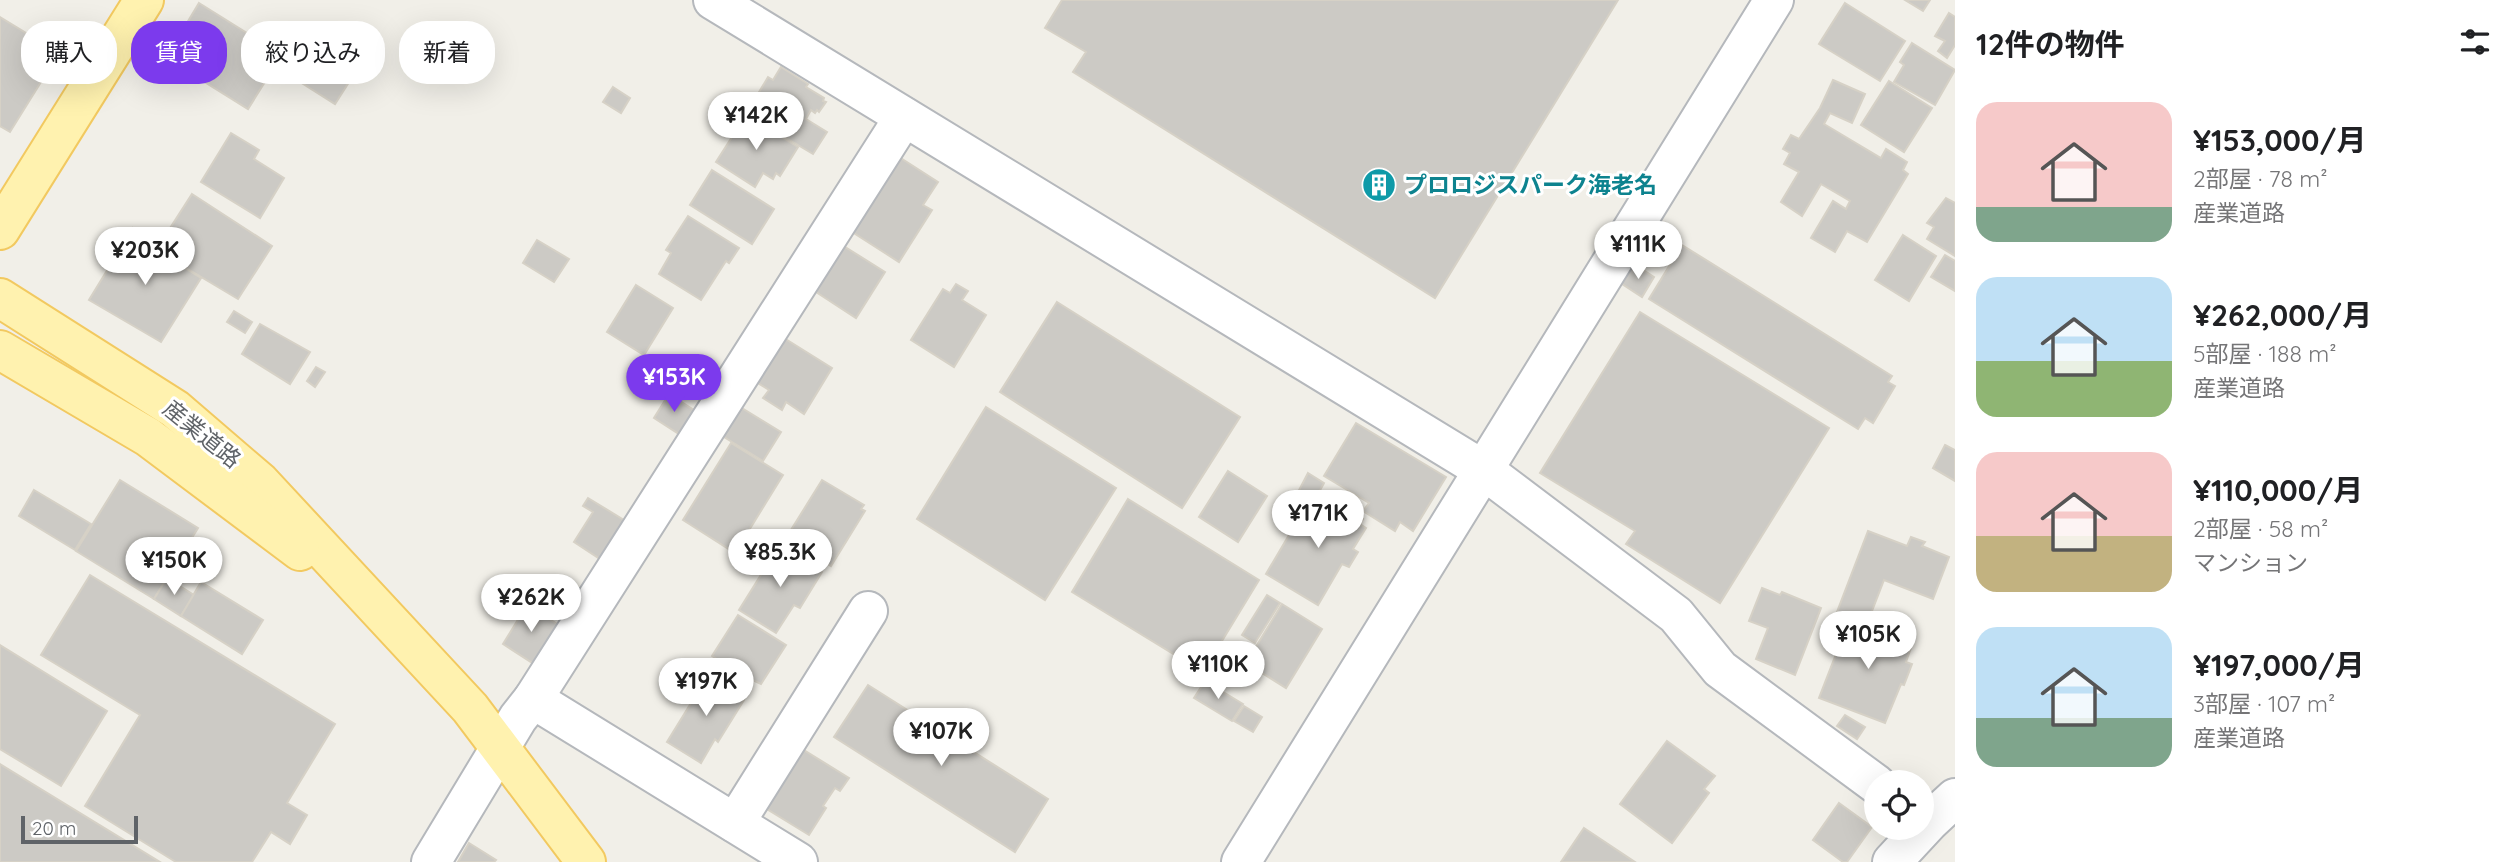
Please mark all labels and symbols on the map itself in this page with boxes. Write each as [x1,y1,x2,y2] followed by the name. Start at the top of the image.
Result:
[707,92,805,152] pin: ¥142K
[1360,166,1398,204] building icon: プロロジスパーク海老名
[1404,170,1657,199] place label: プロロジスパーク海老名
[1589,222,1687,281] pin: ¥111K
[96,228,194,287] pin: ¥203K
[625,354,723,414] pin: ¥153K
[157,393,247,474] street label: 産業道路
[1269,490,1367,550] pin: ¥171K
[723,530,837,589] pin: ¥85.3K
[125,538,223,597] pin: ¥150K
[482,574,580,634] pin: ¥262K
[1819,612,1917,671] pin: ¥105K
[1169,642,1267,701] pin: ¥110K
[657,658,755,718] pin: ¥197K
[892,708,990,768] pin: ¥107K
[21,813,138,845] scale bar

